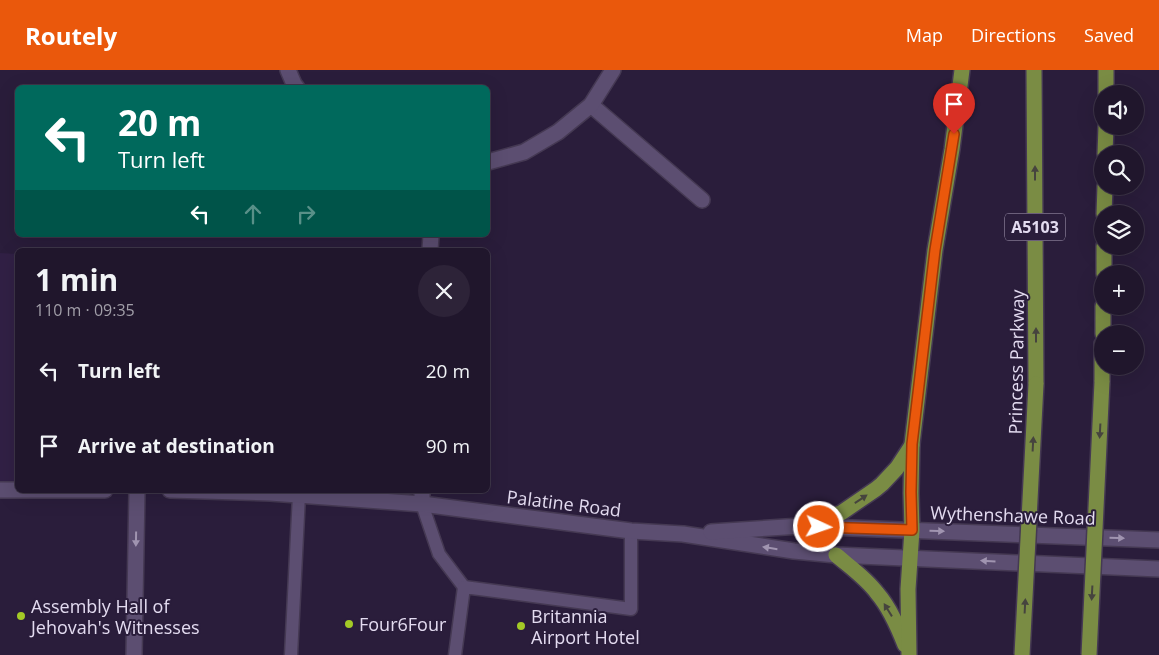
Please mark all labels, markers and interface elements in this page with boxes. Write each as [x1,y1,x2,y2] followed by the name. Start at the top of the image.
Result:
[25,19,117,52] text: Routely
[906,23,943,47] text: Map
[971,23,1056,47] text: Directions
[1084,23,1134,47] text: Saved
[933,83,975,134] pin
[1094,85,1144,375] map controls
[1094,85,1144,135] button: sound
[940,90,968,118] icon: arrive
[118,99,201,146] text: 20 m
[35,105,100,170] icon: left
[118,144,205,174] text: Turn left
[1094,145,1144,195] button: search
[1031,164,1039,180] one-way arrow
[186,200,214,228] icon: left
[239,200,267,228] icon: ahead
[292,200,320,228] icon: right
[1094,205,1144,255] button: layers
[1005,214,1065,240] road number: A5103
[35,259,118,300] text: 1 min
[418,265,470,317] button: close
[1094,265,1144,315] button: +
[1003,288,1029,435] street label: Princess Parkway
[35,299,135,321] text: 110 m · 09:35
[1094,325,1144,375] button: −
[1032,327,1040,343] one-way arrow
[35,357,63,385] icon: left
[78,358,160,384] text: Turn left
[426,358,470,384] text: 20 m
[1095,423,1103,439] one-way arrow
[35,432,63,460] icon: arrive
[78,433,275,459] text: Arrive at destination
[426,433,470,459] text: 90 m
[1030,436,1038,452] one-way arrow
[505,484,623,522] street label: Palatine Road
[854,494,868,504] one-way arrow
[792,500,844,552] position arrow
[930,500,1096,530] street label: Wythenshawe Road
[929,527,945,535] one-way arrow
[132,531,140,547] one-way arrow
[1109,535,1125,543] one-way arrow
[762,543,778,551] one-way arrow
[980,557,996,565] one-way arrow
[1088,585,1096,601] one-way arrow
[29,594,200,639] place label: Assembly Hall of Jehovah's Witnesses
[1021,598,1029,614] one-way arrow
[883,603,893,616] one-way arrow
[531,604,640,649] place label: Britannia Airport Hotel
[15,610,27,622] marker: Assembly Hall of Jehovah's Witnesses
[359,612,447,636] place label: Four6Four
[343,618,355,630] marker: Four6Four
[515,620,527,632] marker: Britannia Airport Hotel

